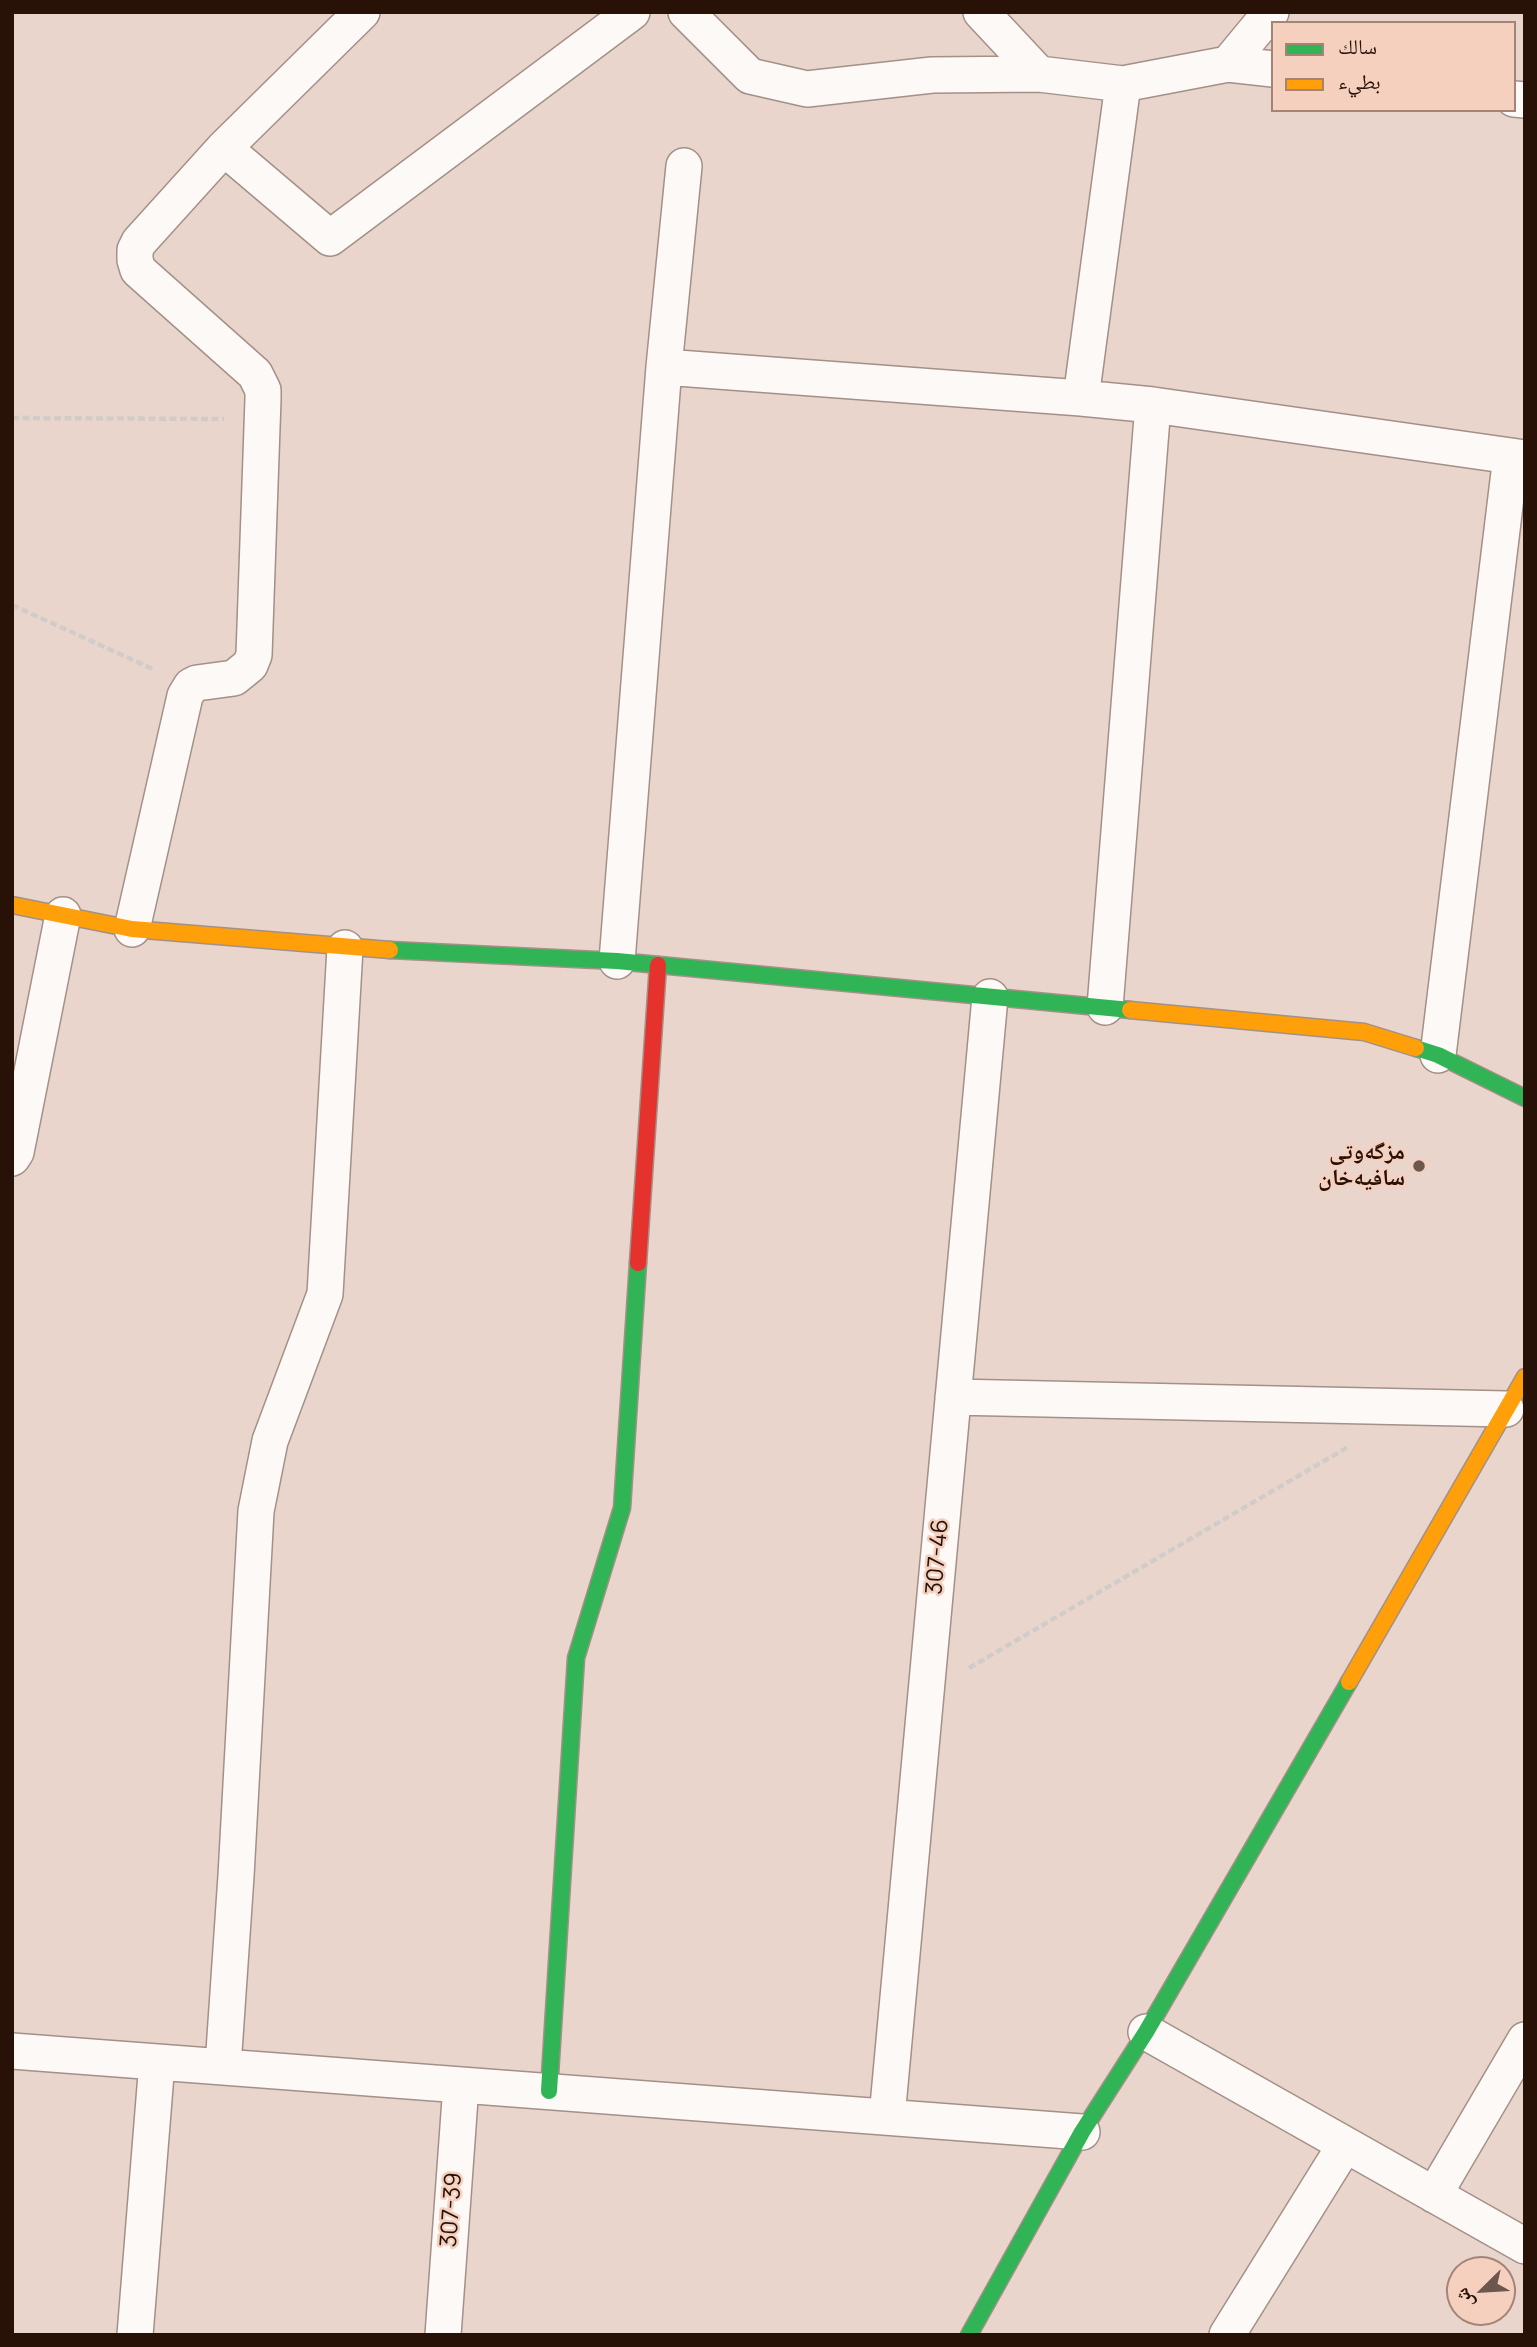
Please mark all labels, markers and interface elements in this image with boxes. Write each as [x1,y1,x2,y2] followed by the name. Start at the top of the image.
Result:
[1271,21,1516,112] legend
[1338,32,1377,60] text: سالك
[1338,67,1381,95] text: بطيء
[1318,1139,1405,1193] place label: مزگه‌وتی سافیه‌خان
[1411,1158,1427,1174] marker: مزگه‌وتی سافیه‌خان
[921,1518,955,1596] street label: 307-46
[436,2172,468,2248] street label: 307-39
[1446,2256,1516,2326] north arrow
[1448,2284,1480,2313] text: ش

